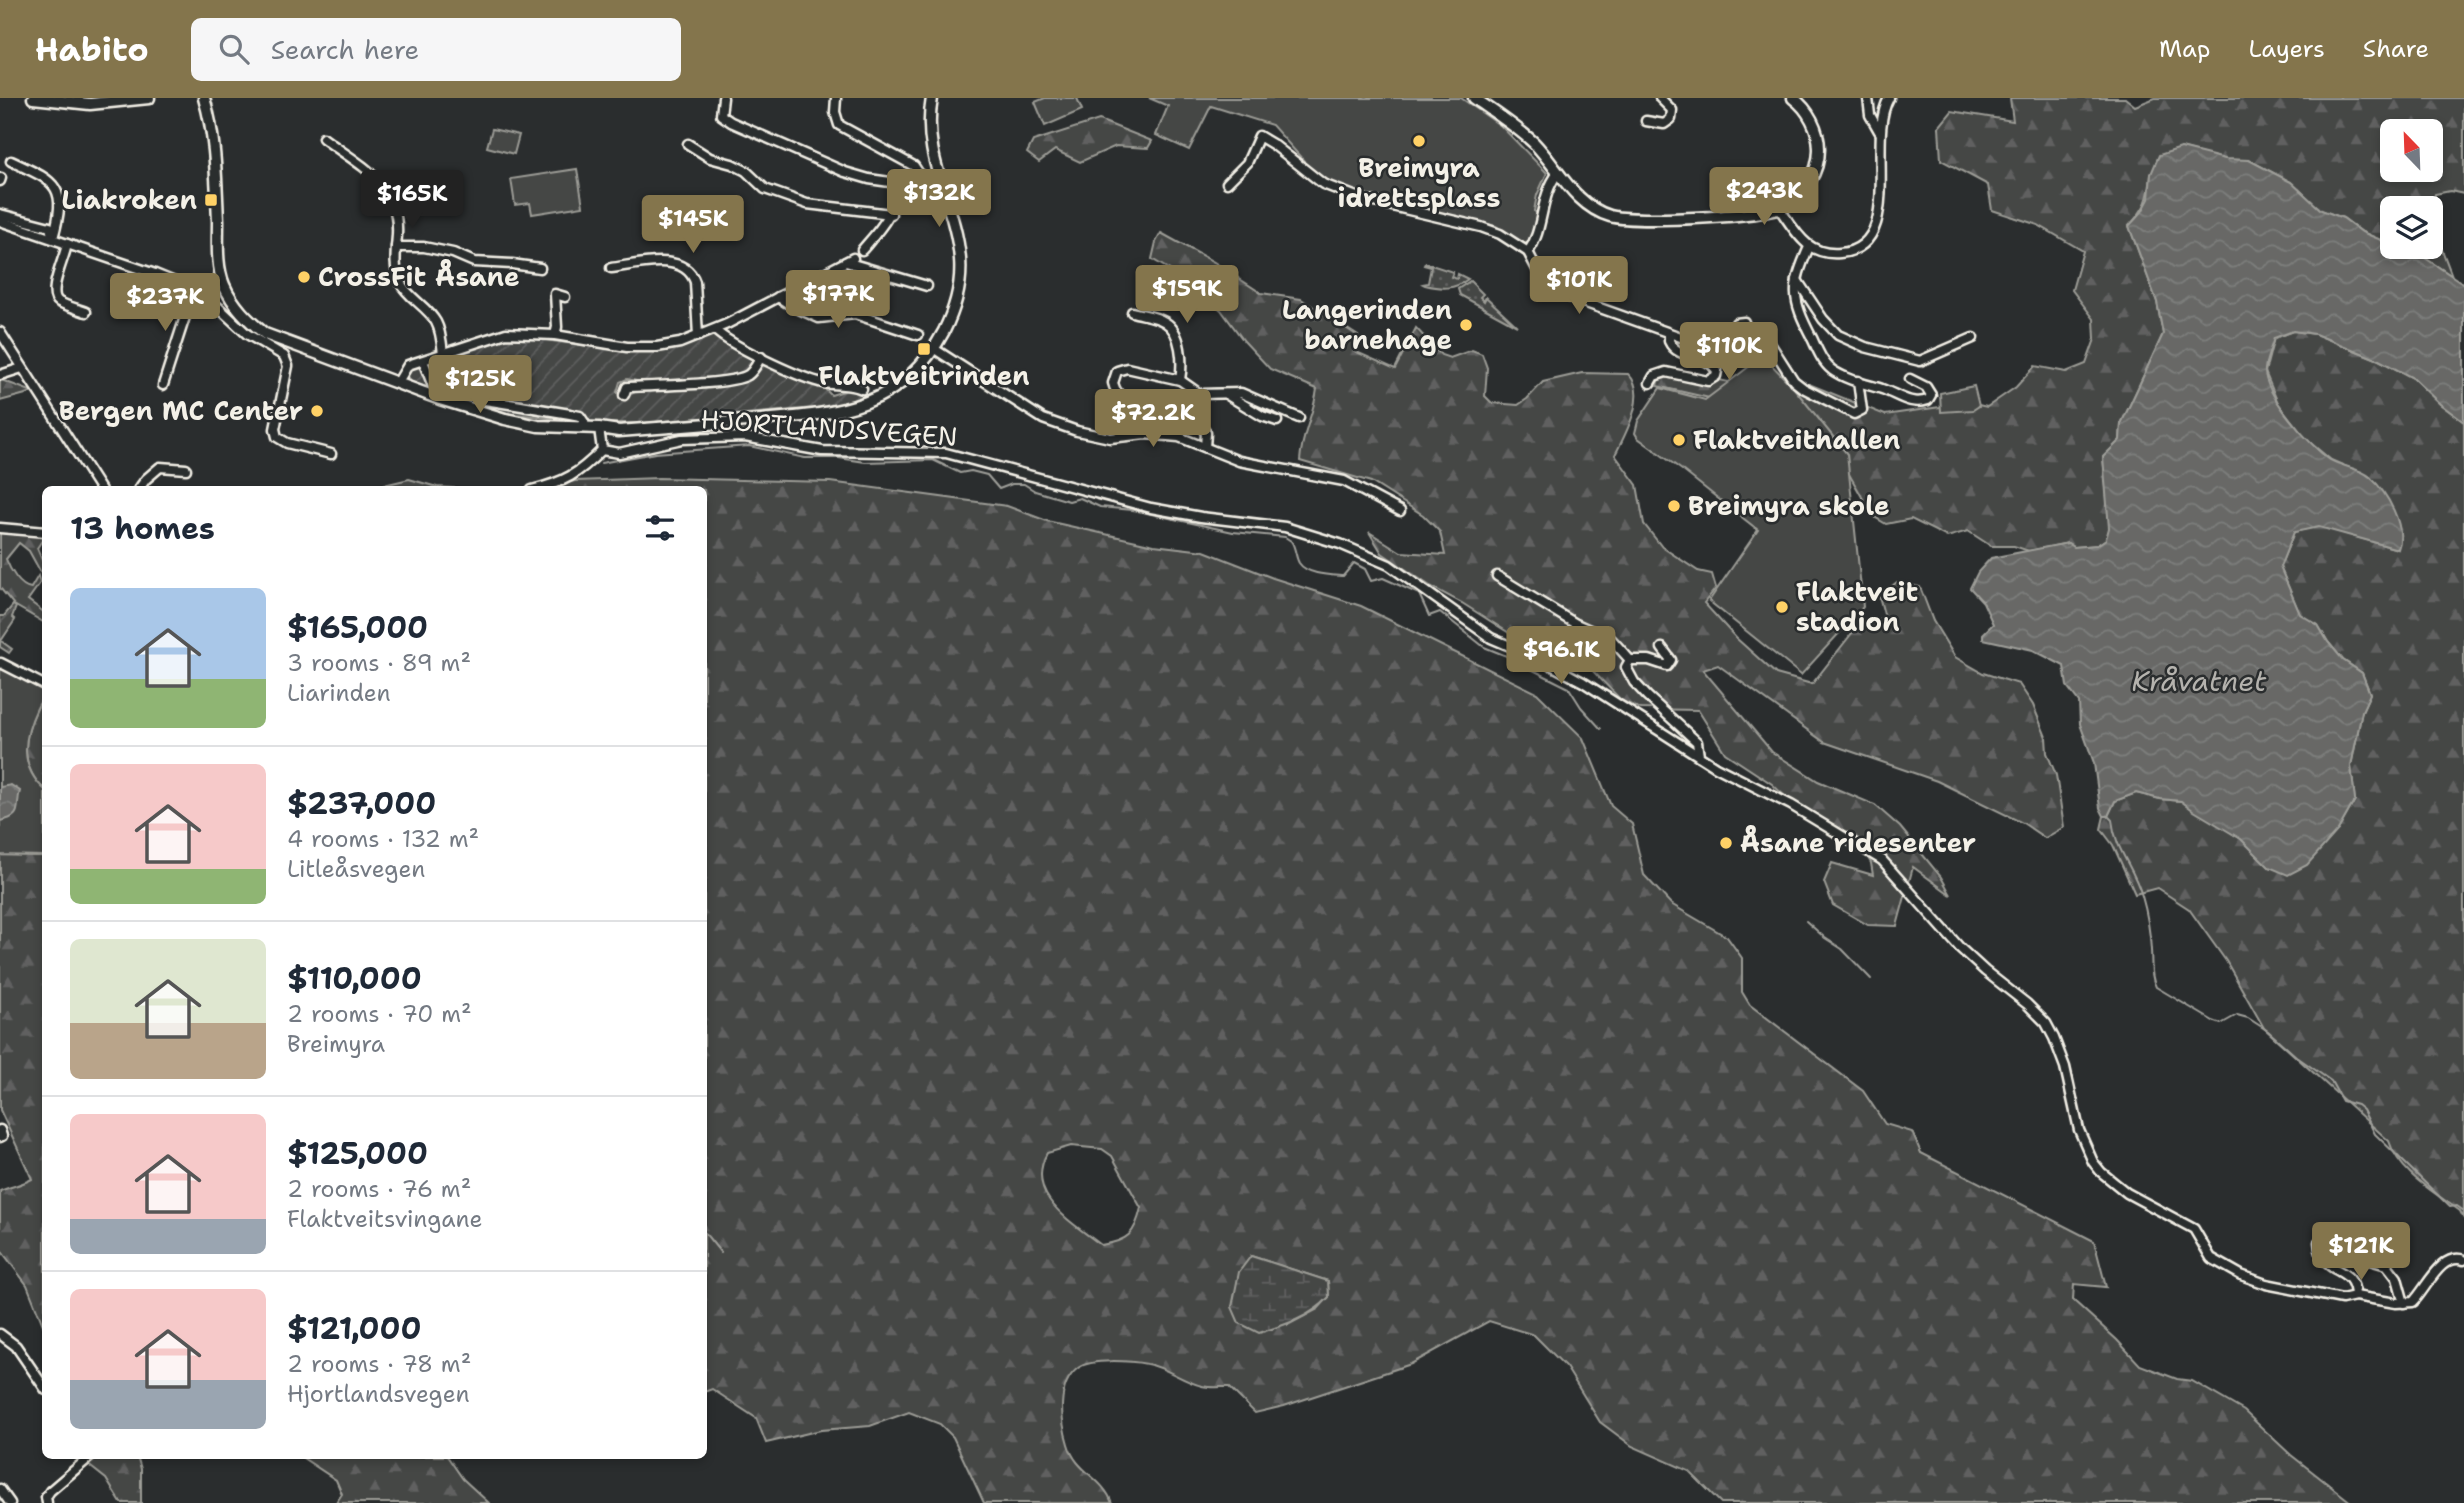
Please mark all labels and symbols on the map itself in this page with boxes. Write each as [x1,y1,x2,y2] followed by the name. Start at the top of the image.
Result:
[2380,119,2443,182] north arrow
[1411,133,1427,149] marker: Breimyra idrettsplass
[1338,150,1500,215] place label: Breimyra idrettsplass
[1715,167,1813,227] pin: $243K
[363,170,461,230] pin: $165K
[890,170,988,229] pin: $132K
[62,182,197,217] place label: Liakroken
[203,192,219,208] marker: Liakroken
[644,195,742,255] pin: $145K
[1530,256,1628,316] pin: $101K
[318,259,520,294] place label: CrossFit Åsane
[1138,266,1236,325] pin: $159K
[296,269,312,285] marker: CrossFit Åsane
[789,271,887,330] pin: $177K
[116,274,214,333] pin: $237K
[1282,292,1452,357] place label: Langerinden barnehage
[1458,317,1474,333] marker: Langerinden barnehage
[1680,322,1778,382] pin: $110K
[916,341,932,357] marker: Flaktveitrinden
[431,356,529,415] pin: $125K
[818,358,1030,393] place label: Flaktveitrinden
[1096,390,1210,449] pin: $72.2K
[59,393,303,428] place label: Bergen MC Center
[699,401,959,454] street label: HJORTLANDSVEGEN
[309,403,325,419] marker: Bergen MC Center
[1693,422,1900,457] place label: Flaktveithallen
[1671,432,1687,448] marker: Flaktveithallen
[1688,488,1890,523] place label: Breimyra skole
[1666,498,1682,514] marker: Breimyra skole
[1796,574,1918,639] place label: Flaktveit stadion
[1774,599,1790,615] marker: Flaktveit stadion
[1504,626,1618,686] pin: $96.1K
[2131,662,2267,700] water label: Kråvatnet
[1740,825,1976,860] place label: Åsane ridesenter
[1718,835,1734,851] marker: Åsane ridesenter
[2312,1222,2410,1282] pin: $121K

